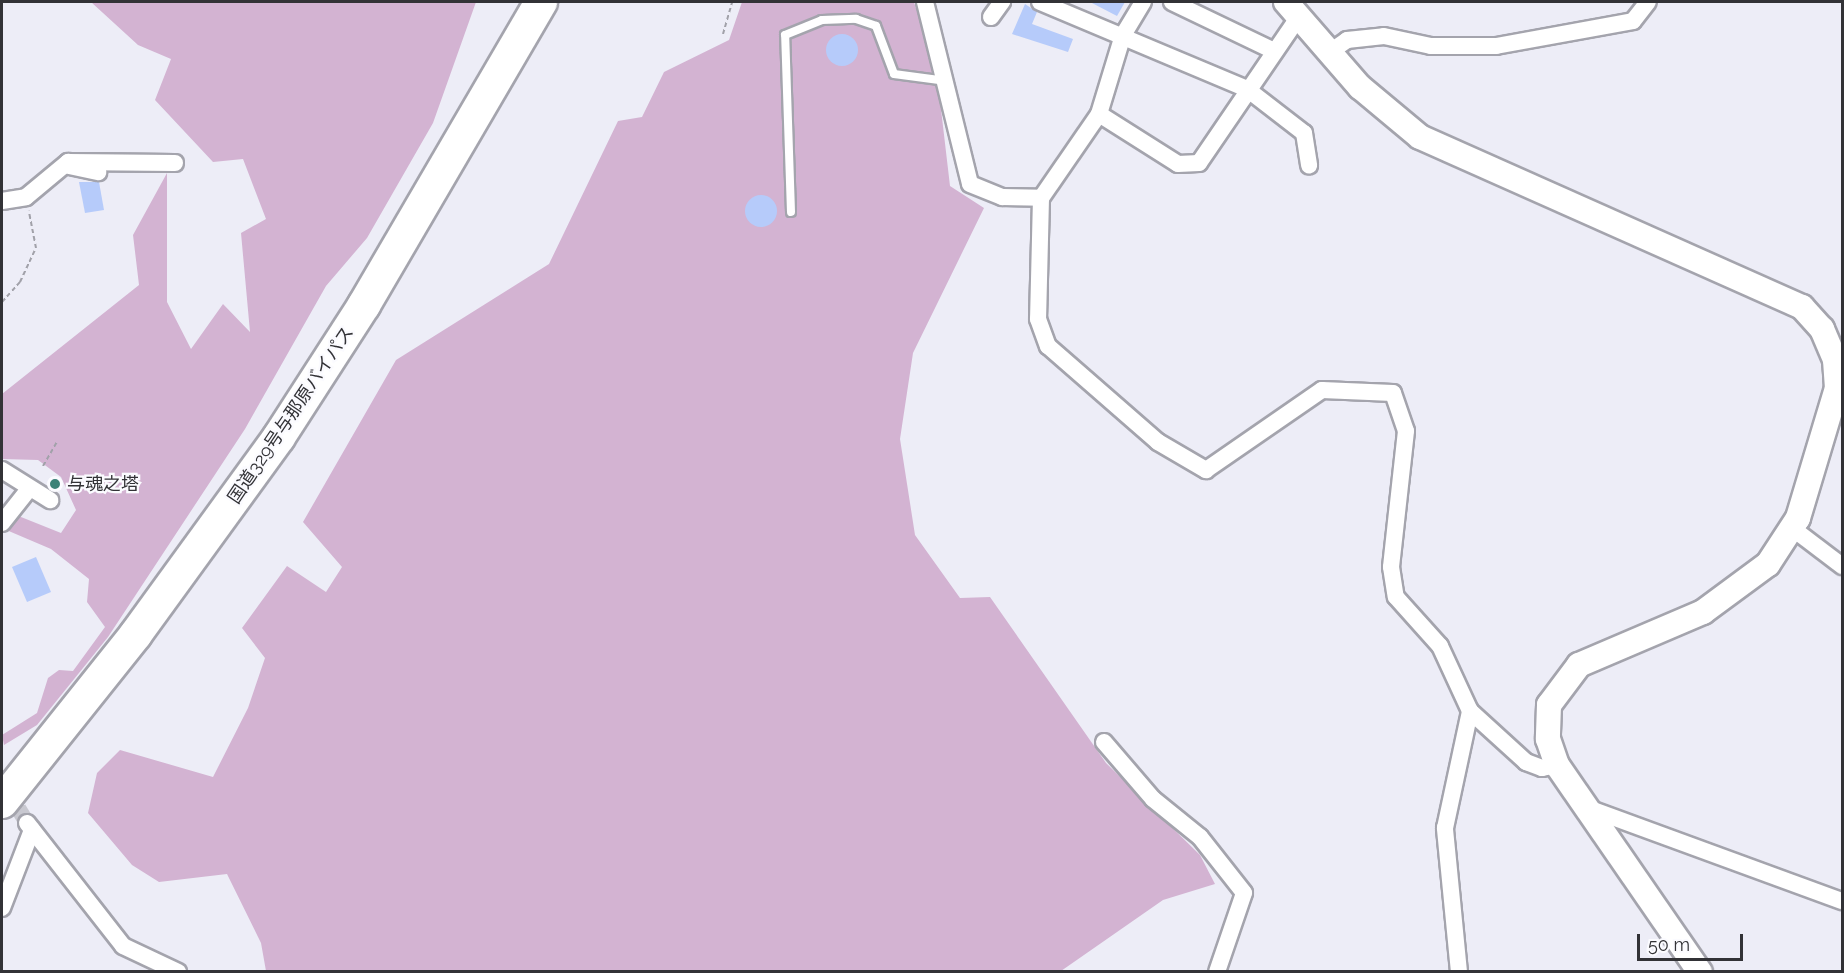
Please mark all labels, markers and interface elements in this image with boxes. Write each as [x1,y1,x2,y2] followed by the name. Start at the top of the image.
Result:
[223,322,359,508] street label: 国道329号与那原バイパス
[67,473,139,495] place label: 与魂之塔
[48,477,62,491] marker: 与魂之塔
[1640,922,1746,960] scale bar
[1648,934,1690,955] text: 50 m

